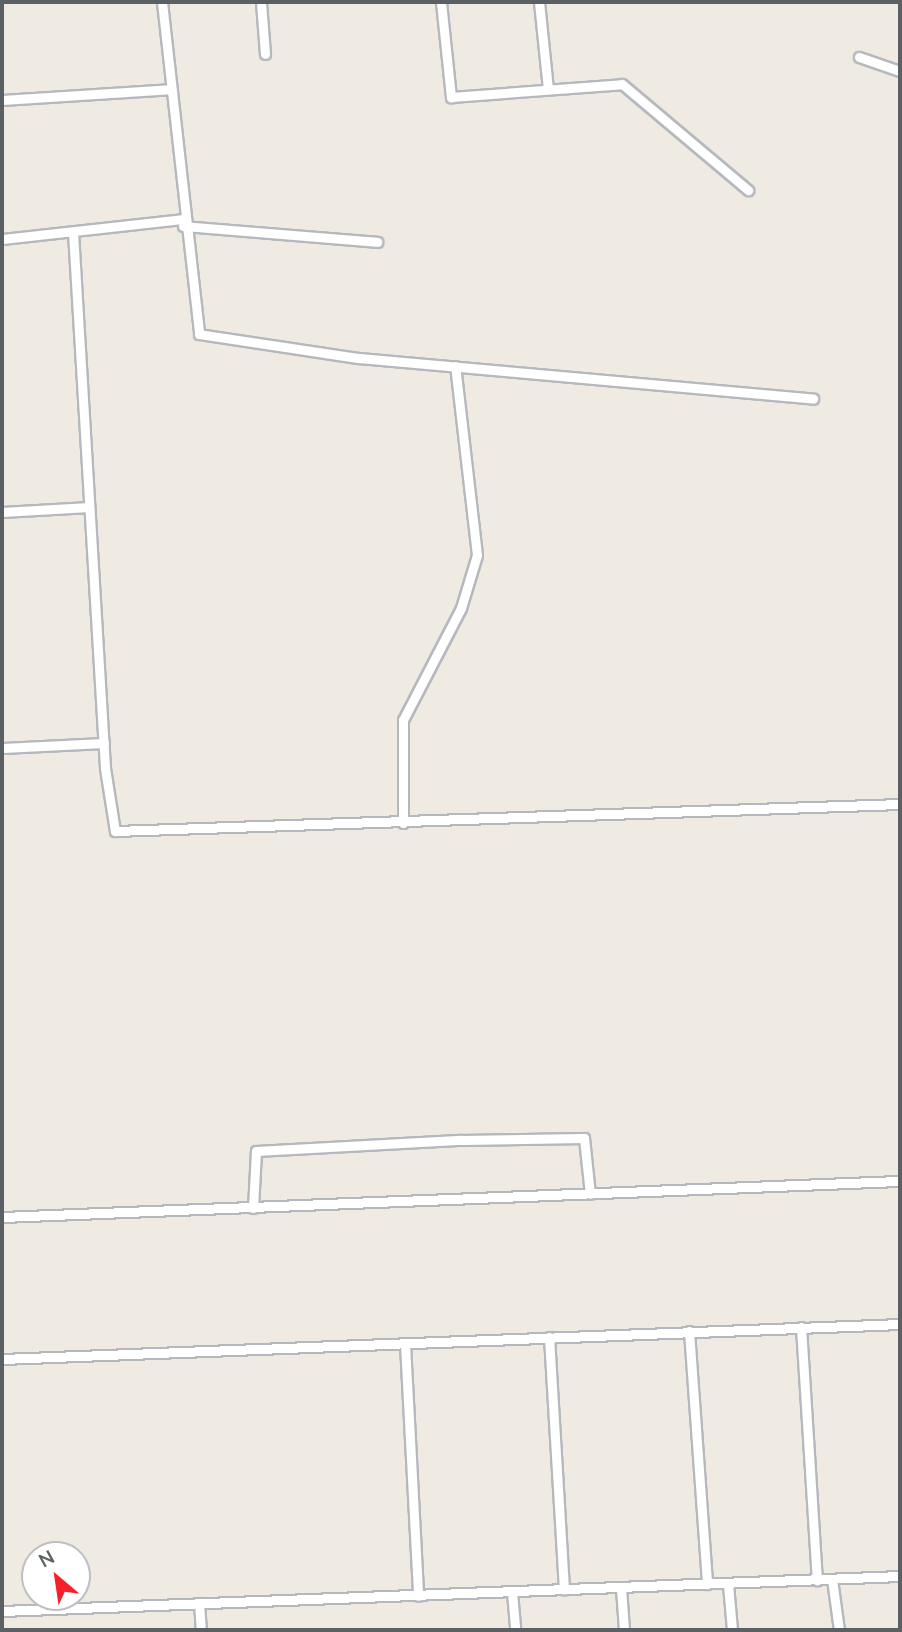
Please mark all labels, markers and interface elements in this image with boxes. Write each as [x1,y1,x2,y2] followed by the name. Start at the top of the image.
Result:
[21,1541,91,1611] north arrow
[34,1545,59,1574] text: N

